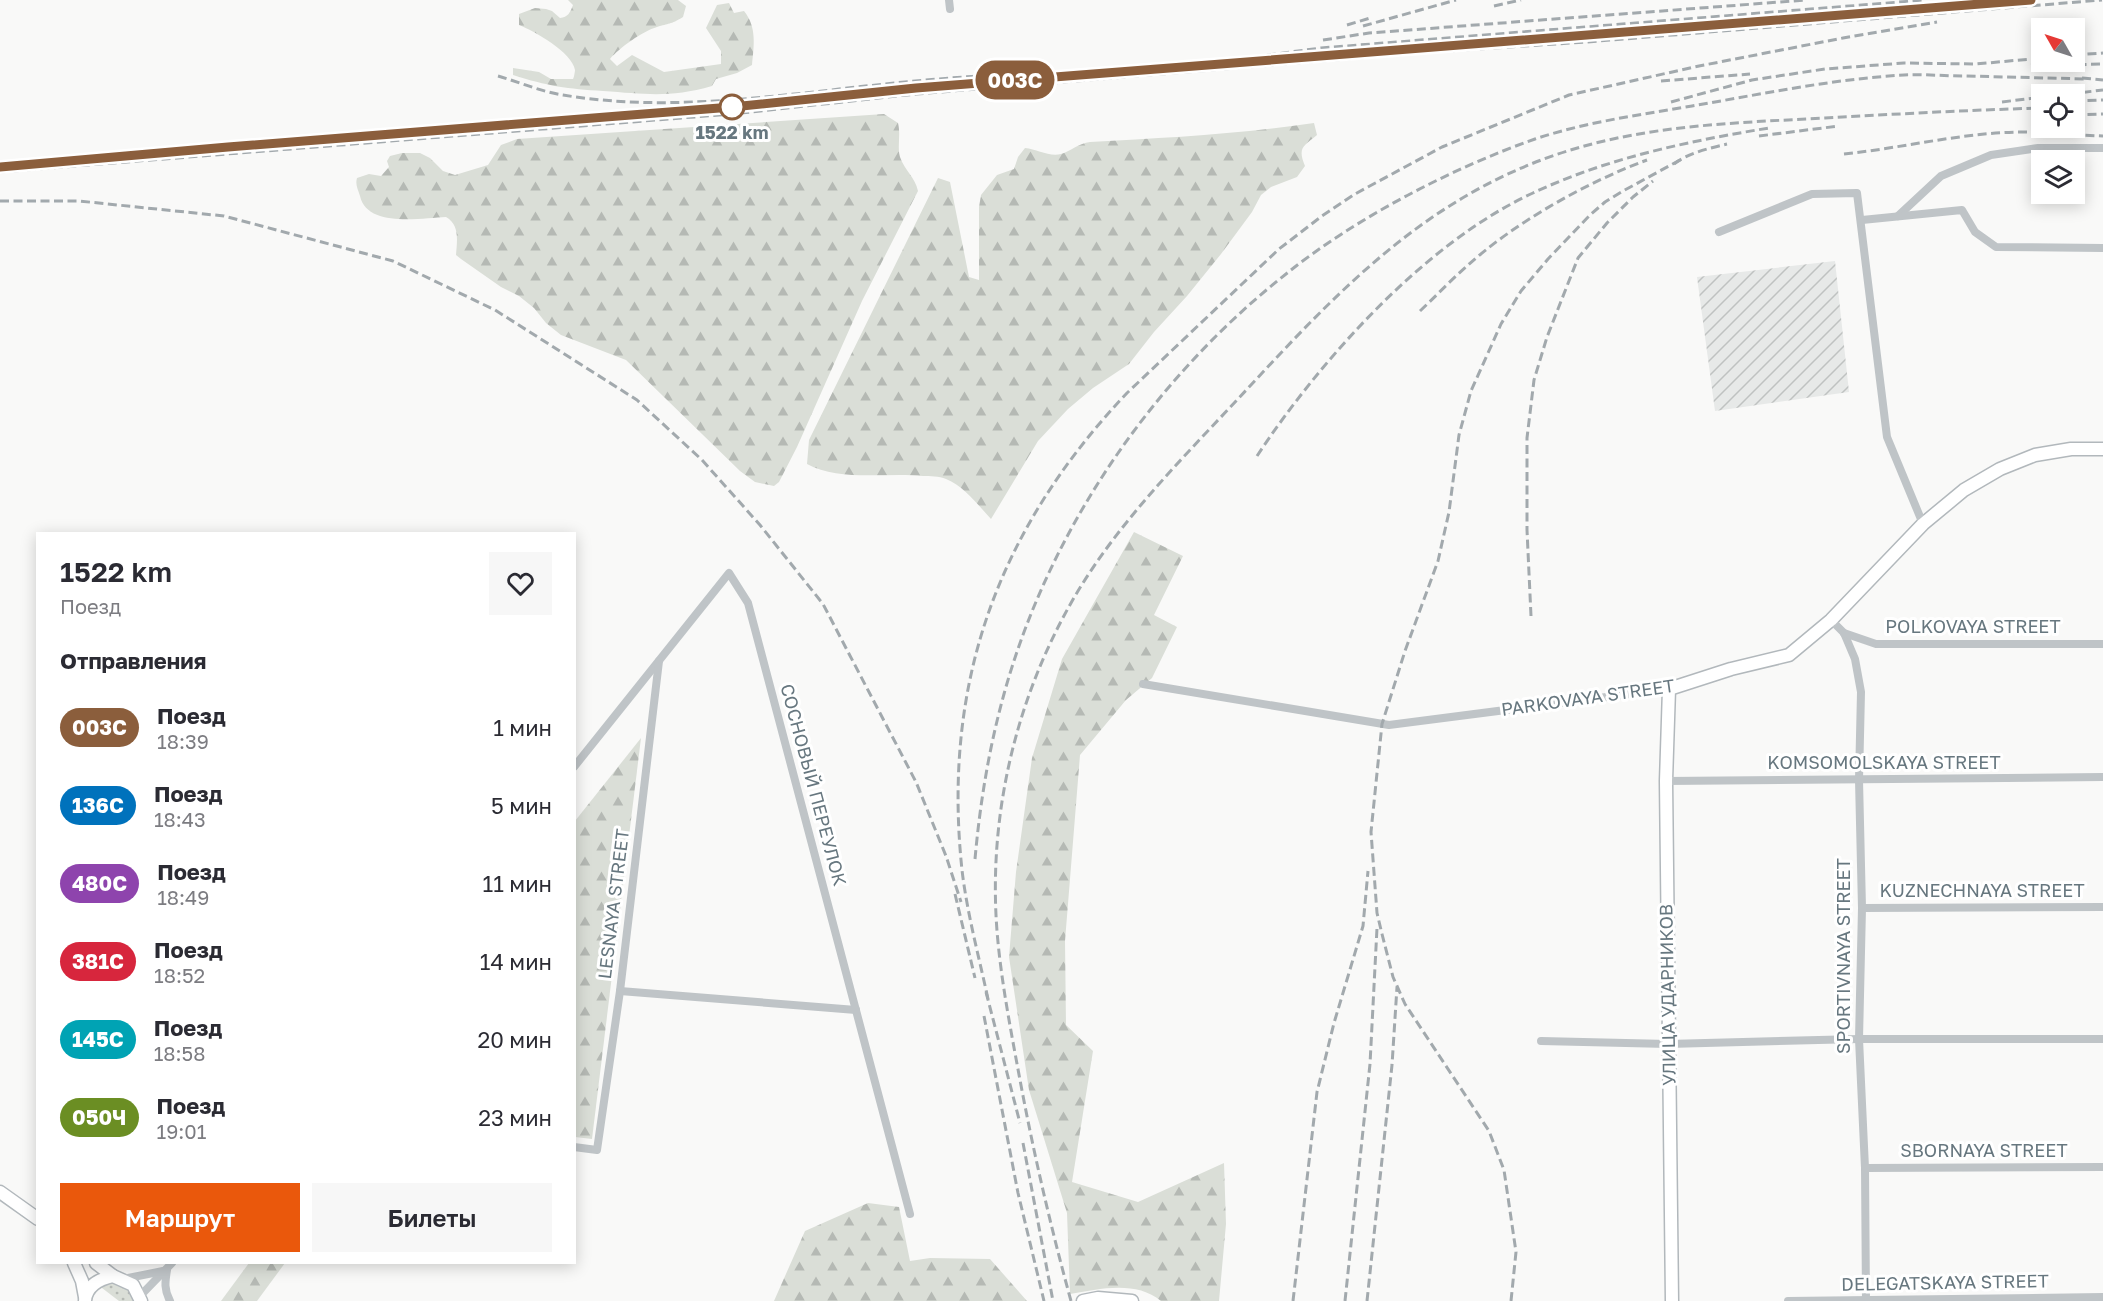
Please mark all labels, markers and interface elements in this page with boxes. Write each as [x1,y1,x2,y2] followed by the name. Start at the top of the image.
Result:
[2031,18,2085,72] north arrow
[2031,18,2085,204] map controls
[973,60,1057,100] line badge: 003С
[987,67,1043,93] text: 003С
[2031,84,2085,138] button: locate
[719,94,745,120] marker: 1522 km
[696,121,768,143] place label: 1522 km
[2031,150,2085,204] button: layers
[489,552,552,615] button: heart
[60,555,172,588] text: 1522 km
[60,594,121,618] text: Поезд
[1885,615,2061,637] street label: POLKOVAYA STREET
[60,647,206,674] text: Отправления
[1500,674,1676,720] street label: PARKOVAYA STREET
[776,681,852,889] street label: СОСНОВЫЙ ПЕРЕУЛОК
[157,702,226,729] text: Поезд
[72,714,127,740] text: 003С
[493,714,552,741] text: 1 мин
[157,729,209,753] text: 18:39
[1767,751,2001,773] street label: KOMSOMOLSKAYA STREET
[154,780,223,807] text: Поезд
[72,792,124,818] text: 136С
[491,792,552,819] text: 5 мин
[154,807,206,831] text: 18:43
[593,828,633,980] street label: LESNAYA STREET
[157,858,226,885] text: Поезд
[1832,858,1854,1054] street label: SPORTIVNAYA STREET
[72,870,127,896] text: 480С
[482,870,552,897] text: 11 мин
[1879,879,2085,901] street label: KUZNECHNAYA STREET
[157,885,209,909] text: 18:49
[1654,904,1680,1086] street label: УЛИЦА УДАРНИКОВ
[154,936,223,963] text: Поезд
[72,948,124,974] text: 381С
[480,948,552,975] text: 14 мин
[154,963,205,987] text: 18:52
[154,1014,222,1041] text: Поезд
[72,1026,124,1052] text: 145С
[477,1026,552,1053] text: 20 мин
[154,1041,205,1065] text: 18:58
[157,1092,225,1119] text: Поезд
[72,1104,127,1130] text: 050Ч
[478,1104,552,1131] text: 23 мин
[157,1119,206,1143] text: 19:01
[1900,1139,2068,1161] street label: SBORNAYA STREET
[60,1183,300,1252] button: Маршрут
[312,1183,552,1252] button: Билеты
[1841,1269,2049,1295] street label: DELEGATSKAYA STREET

